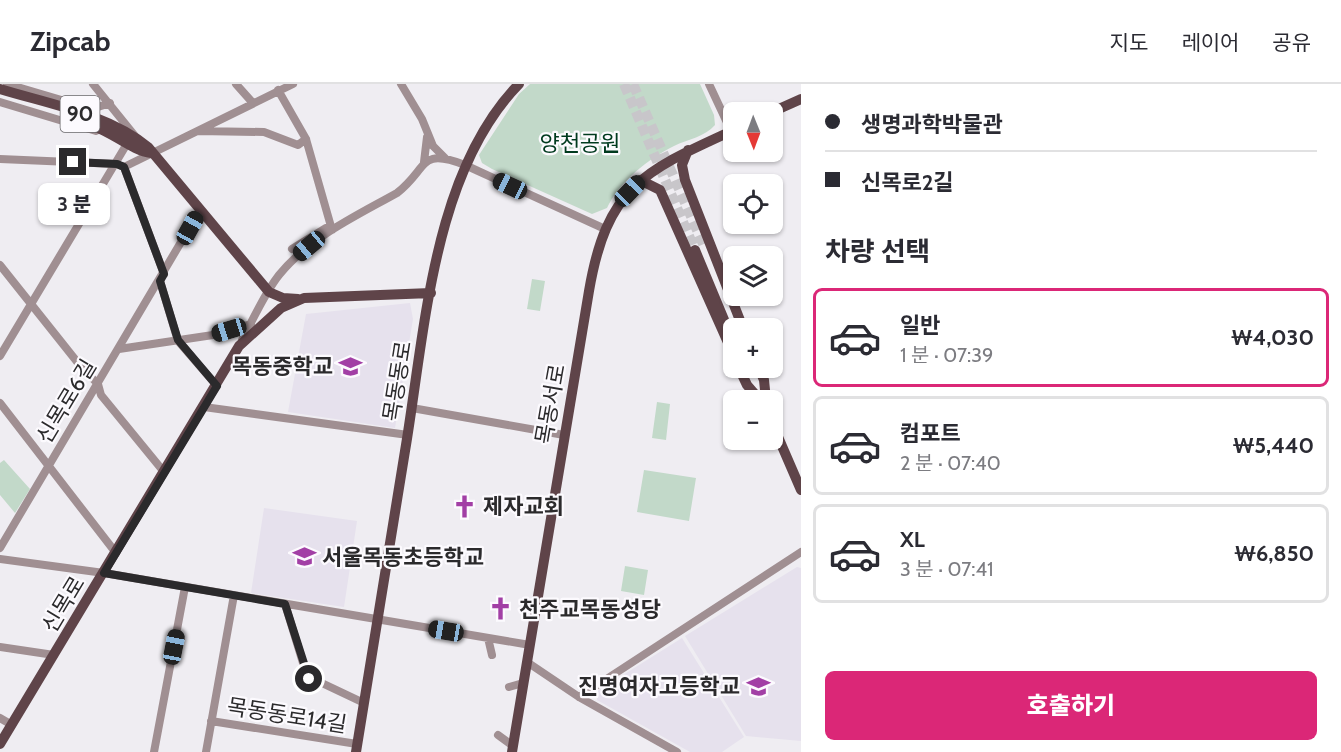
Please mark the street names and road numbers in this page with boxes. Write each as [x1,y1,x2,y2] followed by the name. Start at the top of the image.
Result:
[60,96,100,132] road number: 90
[378,339,417,423] street label: 목동동로
[31,354,102,448] street label: 신목로6길
[530,362,571,446] street label: 목동서로
[36,571,91,637] street label: 신목로
[225,693,349,738] street label: 목동동로14길

